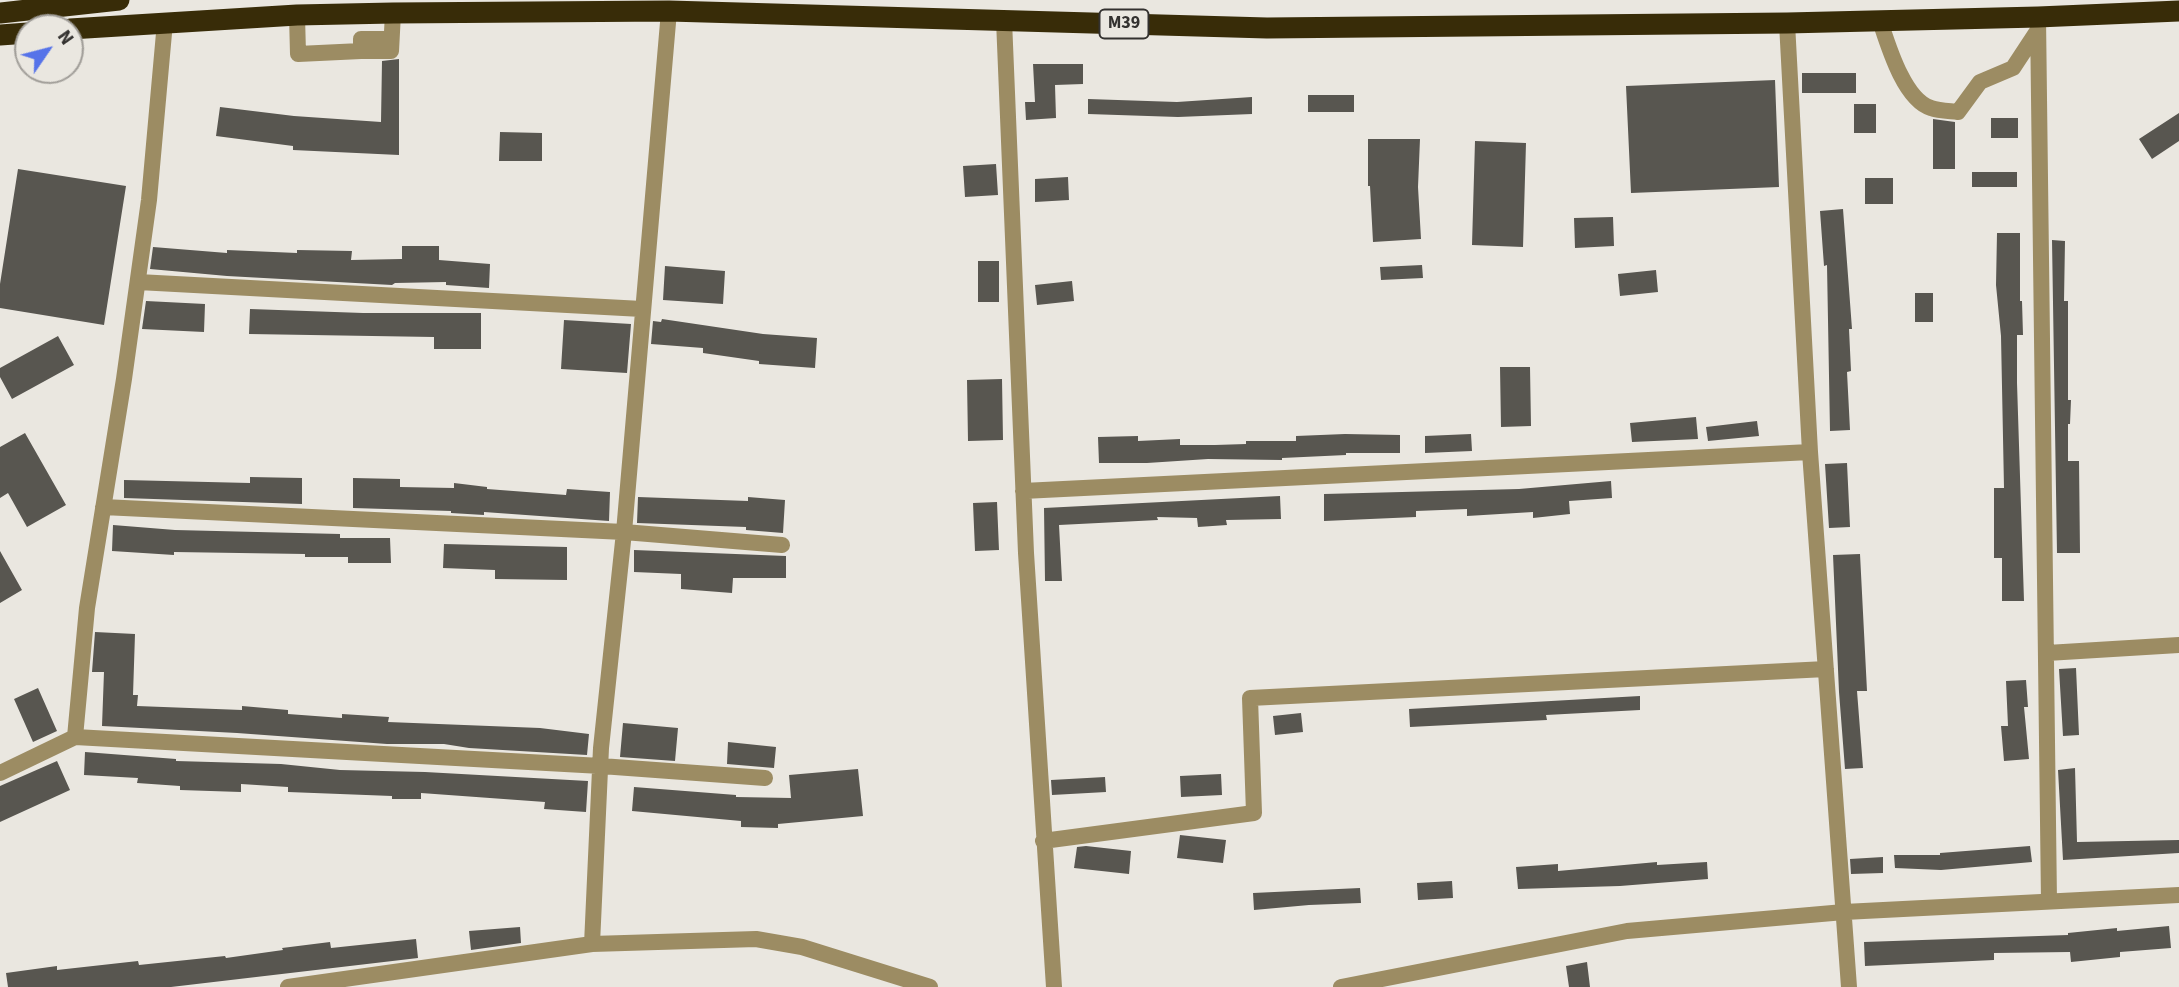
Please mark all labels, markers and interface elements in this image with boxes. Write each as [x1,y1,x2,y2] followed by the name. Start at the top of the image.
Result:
[1100,9,1148,38] road number: M39
[14,14,84,84] north arrow
[50,25,80,51] text: N

